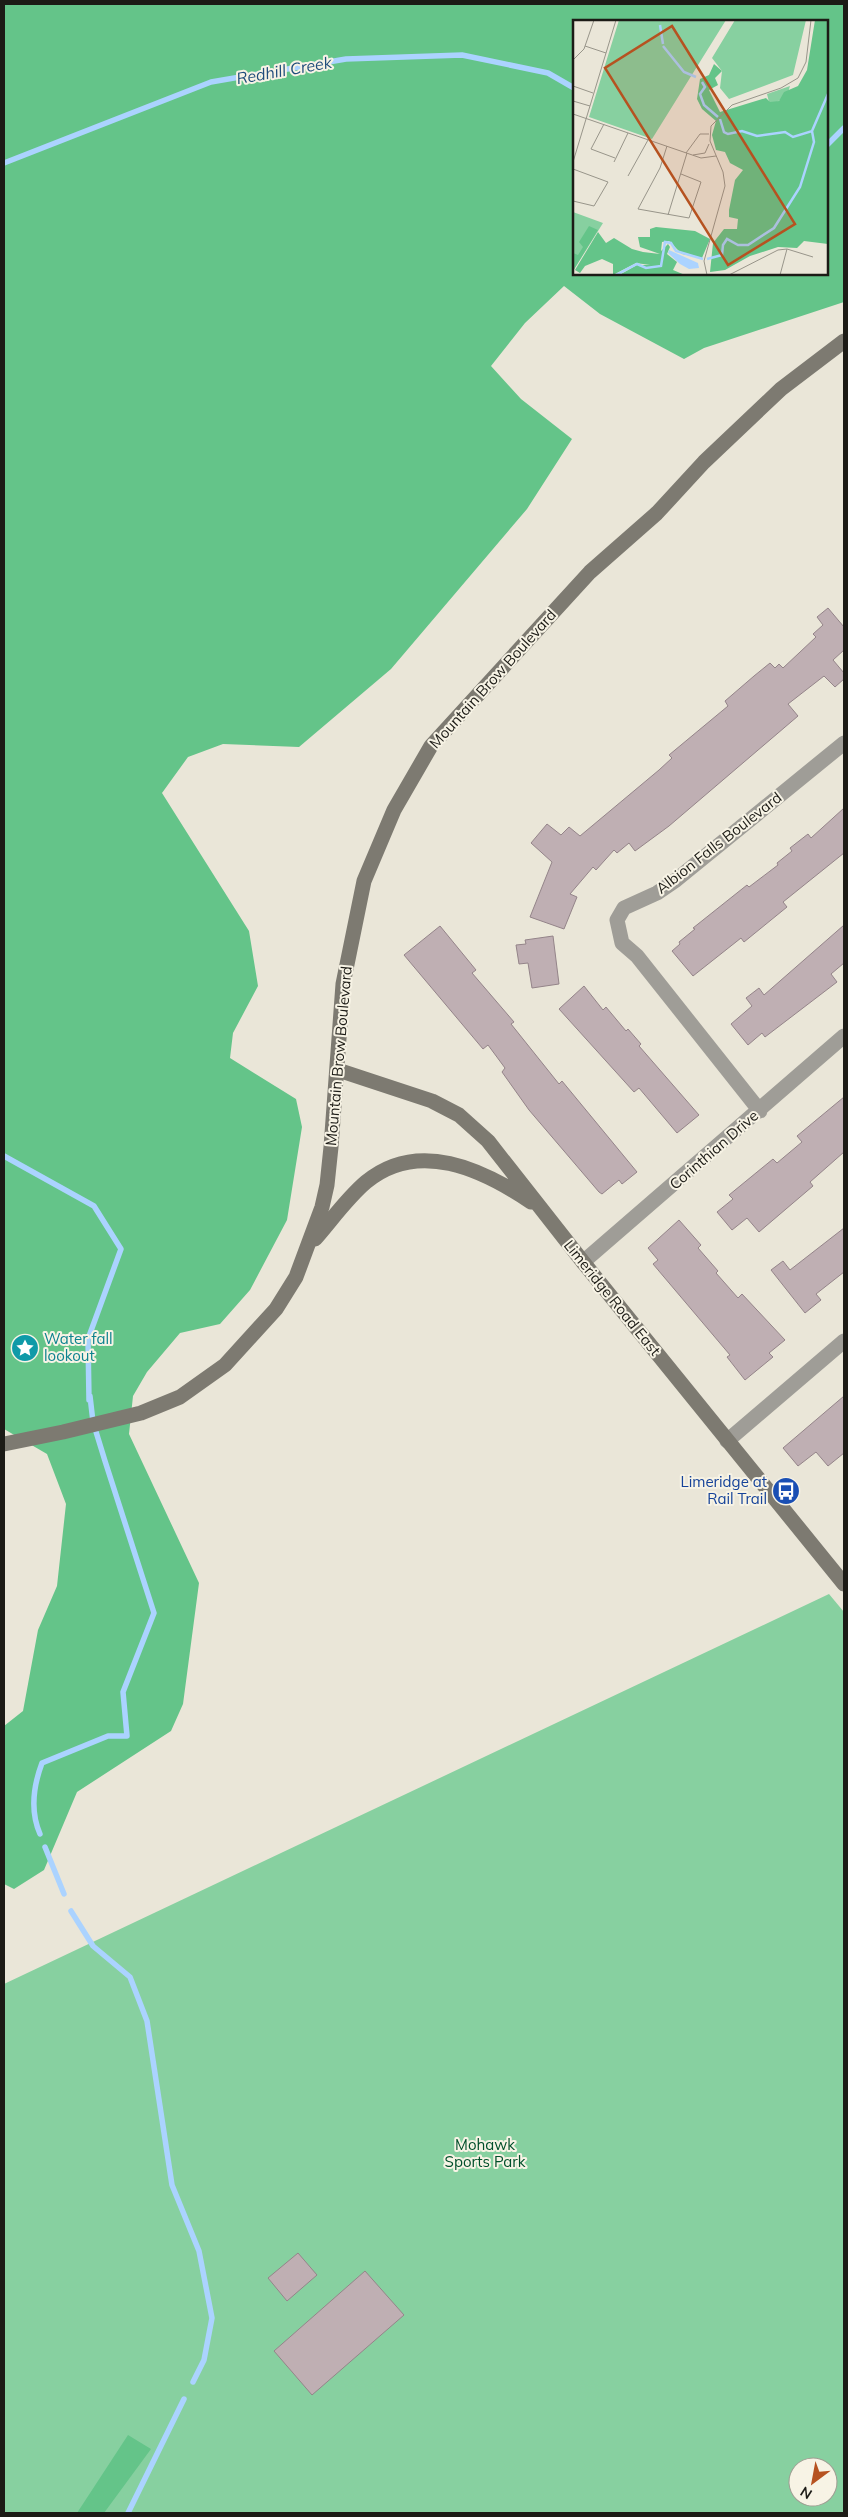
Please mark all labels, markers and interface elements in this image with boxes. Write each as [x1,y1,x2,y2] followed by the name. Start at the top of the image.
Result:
[573,20,828,275] inset map
[235,52,334,88] water label: Redhill Creek
[425,605,560,752] street label: Mountain Brow Boulevard
[652,788,785,898] street label: Albion Falls Boulevard
[321,965,356,1147] street label: Mountain Brow Boulevard
[665,1106,762,1193] street label: Corinthian Drive
[560,1236,665,1359] street label: Limeridge Road East
[44,1329,113,1365] place label: Water fall lookout
[10,1333,40,1363] place icon: Water fall lookout
[681,1472,767,1508] place label: Limeridge at Rail Trail
[771,1476,801,1506] bus stop icon: Limeridge at Rail Trail
[445,2135,526,2171] park label: Mohawk Sports Park
[788,2457,838,2507] north arrow
[797,2483,815,2503] text: N

